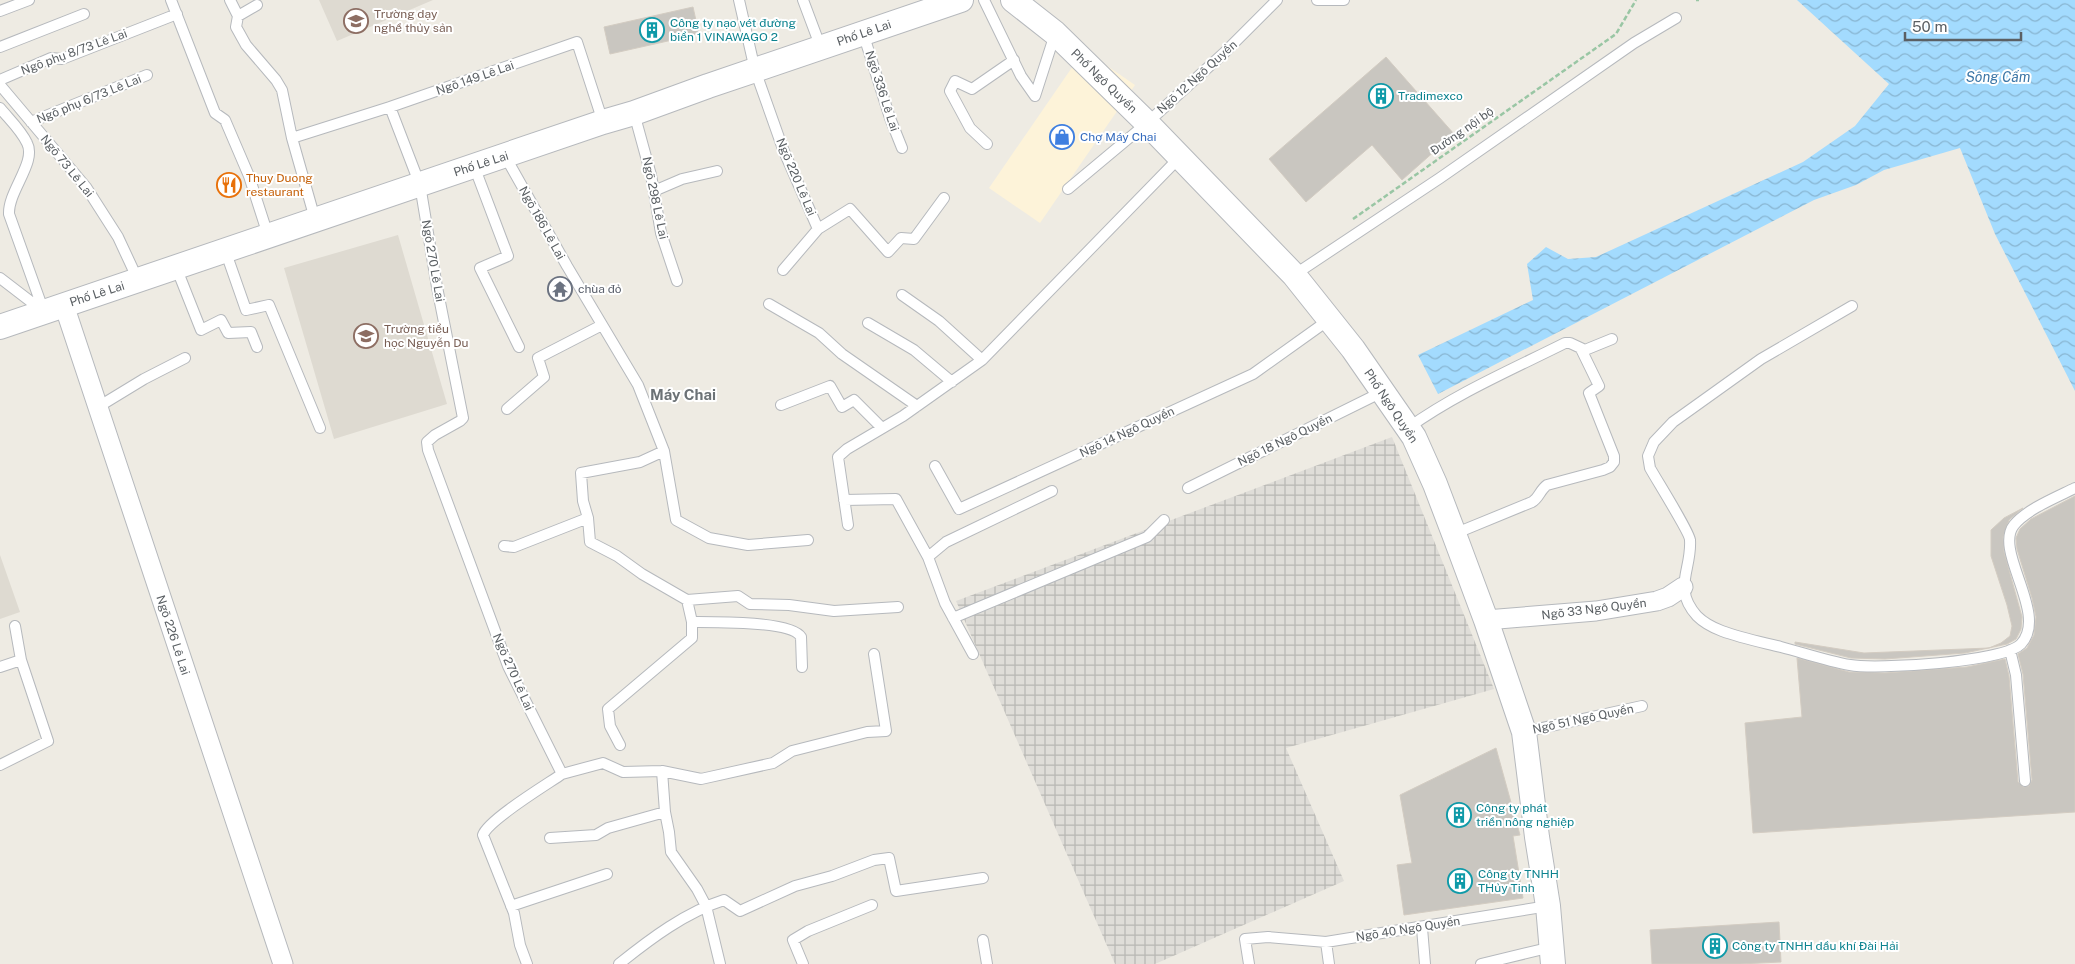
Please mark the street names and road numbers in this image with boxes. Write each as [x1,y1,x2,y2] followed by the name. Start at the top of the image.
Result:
[835,17,893,49] street label: Phố Lê Lai
[19,26,129,78] street label: Ngõ phụ 8/73 Lê Lai
[1154,37,1240,117] street label: Ngõ 12 Ngô Quyền
[1068,46,1140,116] street label: Phố Ngô Quyền
[862,49,902,133] street label: Ngõ 336 Lê Lai
[434,58,516,98] street label: Ngõ 149 Lê Lai
[35,72,143,126] street label: Ngõ phụ 6/73 Lê Lai
[1428,104,1497,158] street label: Đường nội bộ
[38,132,96,200] street label: Ngõ 73 Lê Lai
[773,136,819,218] street label: Ngõ 220 Lê Lai
[452,149,510,179] street label: Phố Lê Lai
[639,156,671,240] street label: Ngõ 298 Lê Lai
[516,184,568,262] street label: Ngõ 186 Lê Lai
[419,219,447,303] street label: Ngõ 270 Lê Lai
[68,279,126,309] street label: Phố Lê Lai
[1361,366,1421,446] street label: Phố Ngô Quyền
[1077,404,1177,460] street label: Ngõ 14 Ngô Quyền
[1236,411,1335,469] street label: Ngõ 18 Ngô Quyền
[153,593,193,677] street label: Ngõ 226 Lê Lai
[1541,596,1647,622] street label: Ngõ 33 Ngô Quyền
[490,631,536,713] street label: Ngõ 270 Lê Lai
[1531,701,1635,737] street label: Ngõ 51 Ngô Quyền
[1355,914,1461,944] street label: Ngõ 40 Ngô Quyền

